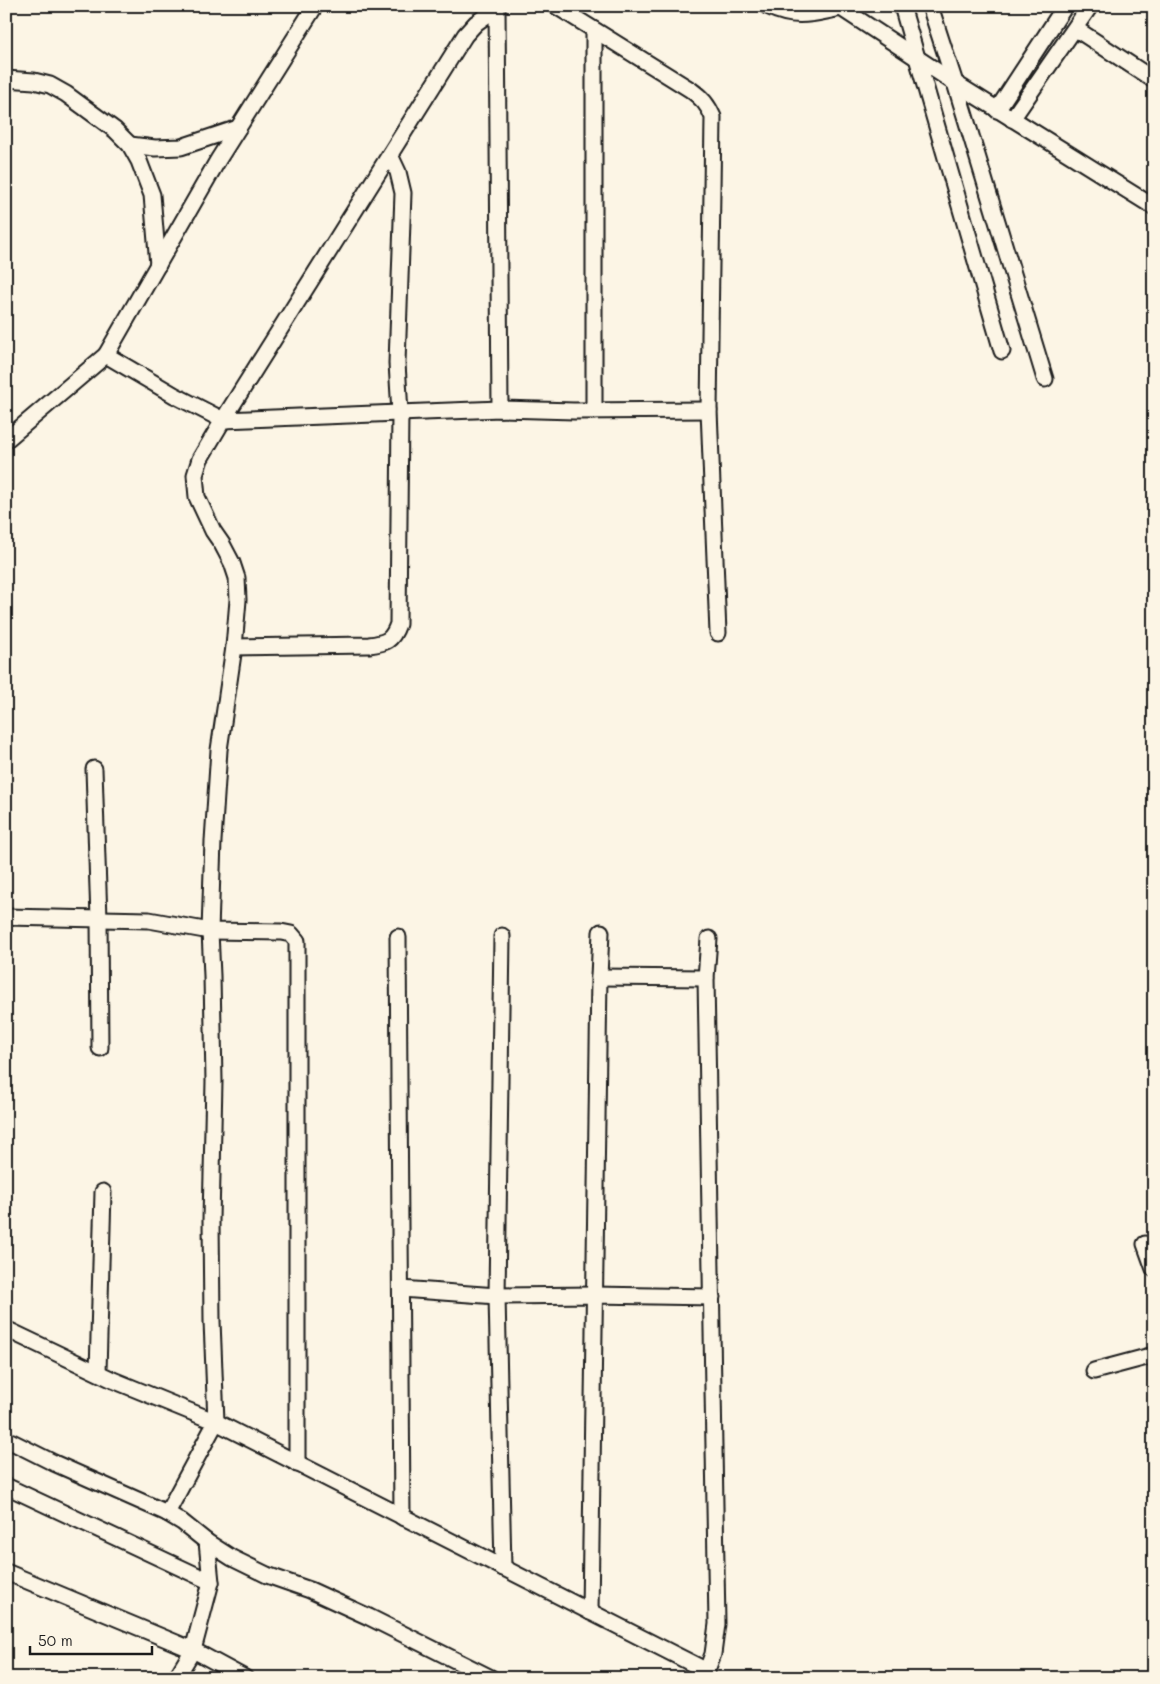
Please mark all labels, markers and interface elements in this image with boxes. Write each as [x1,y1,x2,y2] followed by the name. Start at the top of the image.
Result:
[30,1624,152,1656] scale bar
[38,1630,73,1650] text: 50 m

